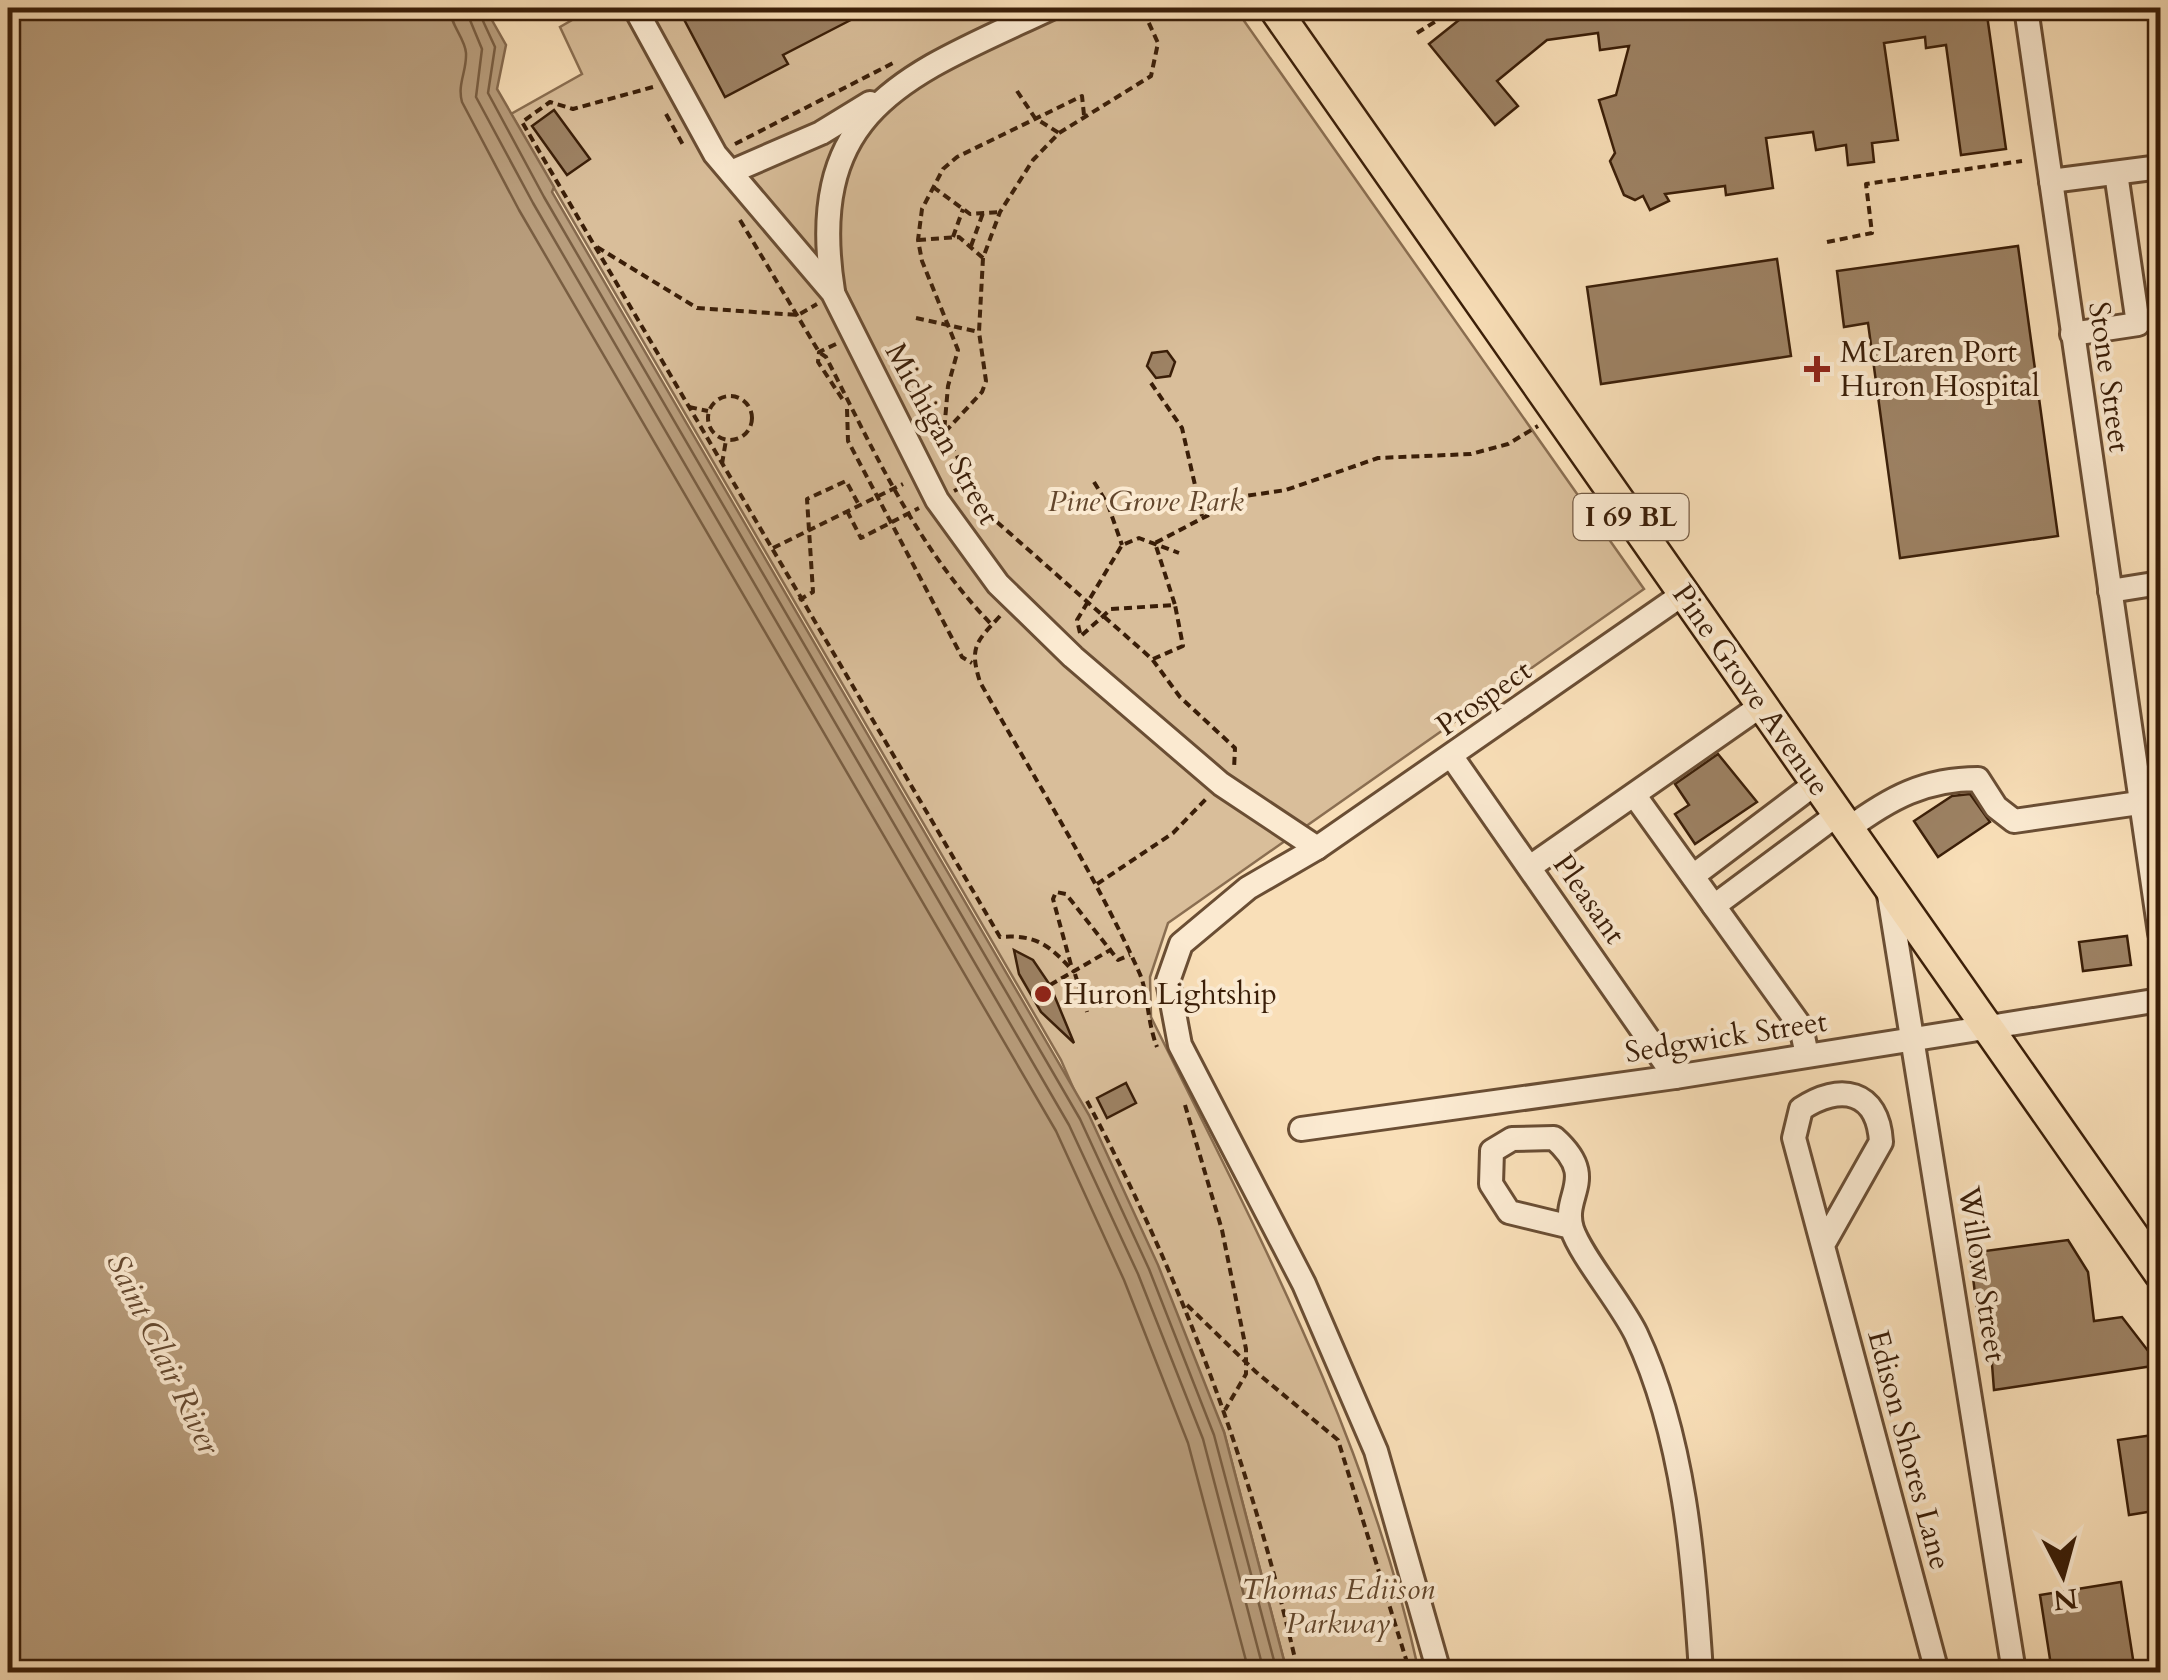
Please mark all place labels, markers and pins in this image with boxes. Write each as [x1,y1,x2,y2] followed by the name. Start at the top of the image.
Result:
[1840,332,2040,407] place label: McLaren Port Huron Hospital
[1804,356,1830,382] marker: McLaren Port Huron Hospital
[1063,974,1277,1015] place label: Huron Lightship
[1032,983,1054,1005] marker: Huron Lightship

